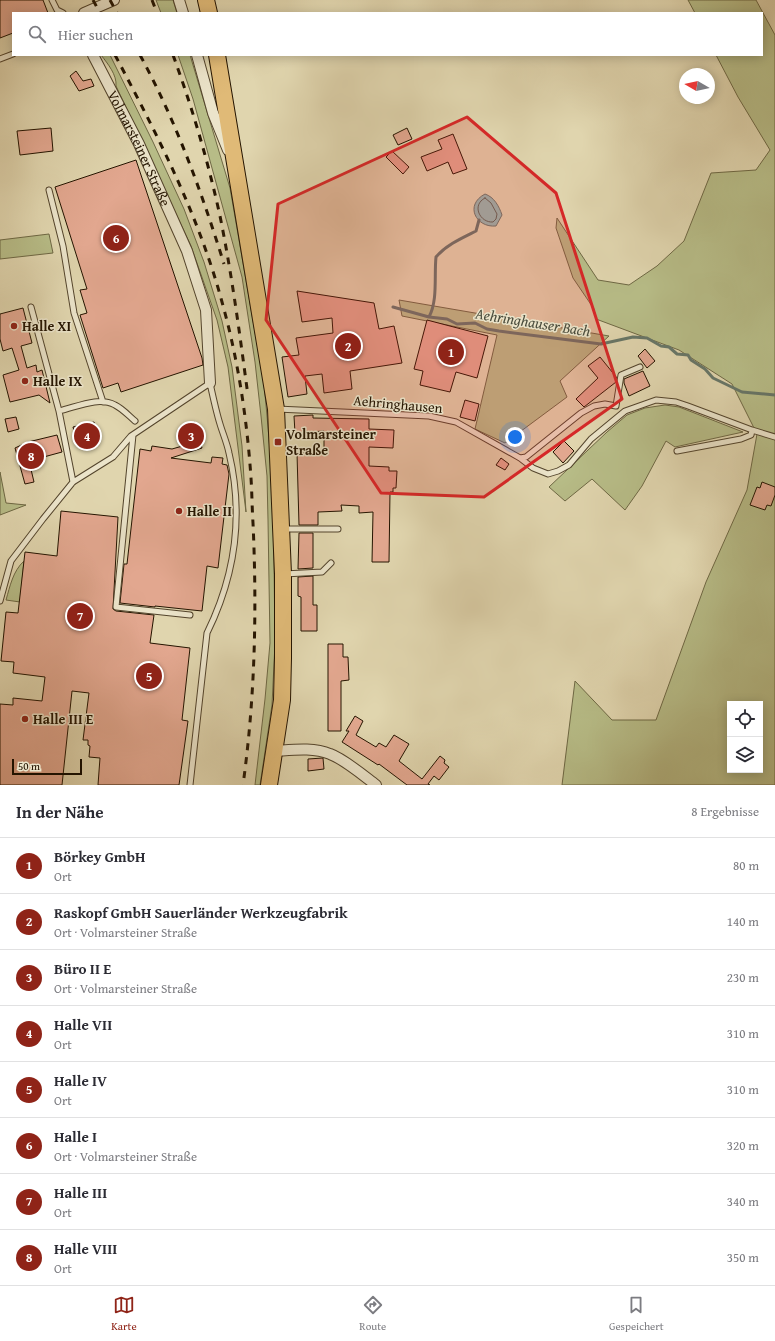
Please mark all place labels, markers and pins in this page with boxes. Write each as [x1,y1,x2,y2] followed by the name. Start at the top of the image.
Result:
[103,223,129,253] pin: 6
[22,316,71,336] place label: Halle XI
[9,321,19,331] marker: Halle XI
[335,331,361,361] pin: 2
[438,337,464,367] pin: 1
[33,371,82,391] place label: Halle IX
[20,376,30,386] marker: Halle IX
[74,421,100,451] pin: 4
[178,421,204,451] pin: 3
[286,424,377,460] place label: Volmarsteiner Straße
[273,437,283,447] marker: Volmarsteiner Straße
[18,441,44,471] pin: 8
[187,501,232,521] place label: Halle II
[174,506,184,516] marker: Halle II
[67,601,93,631] pin: 7
[136,661,162,691] pin: 5
[33,709,94,729] place label: Halle III E
[20,714,30,724] marker: Halle III E

